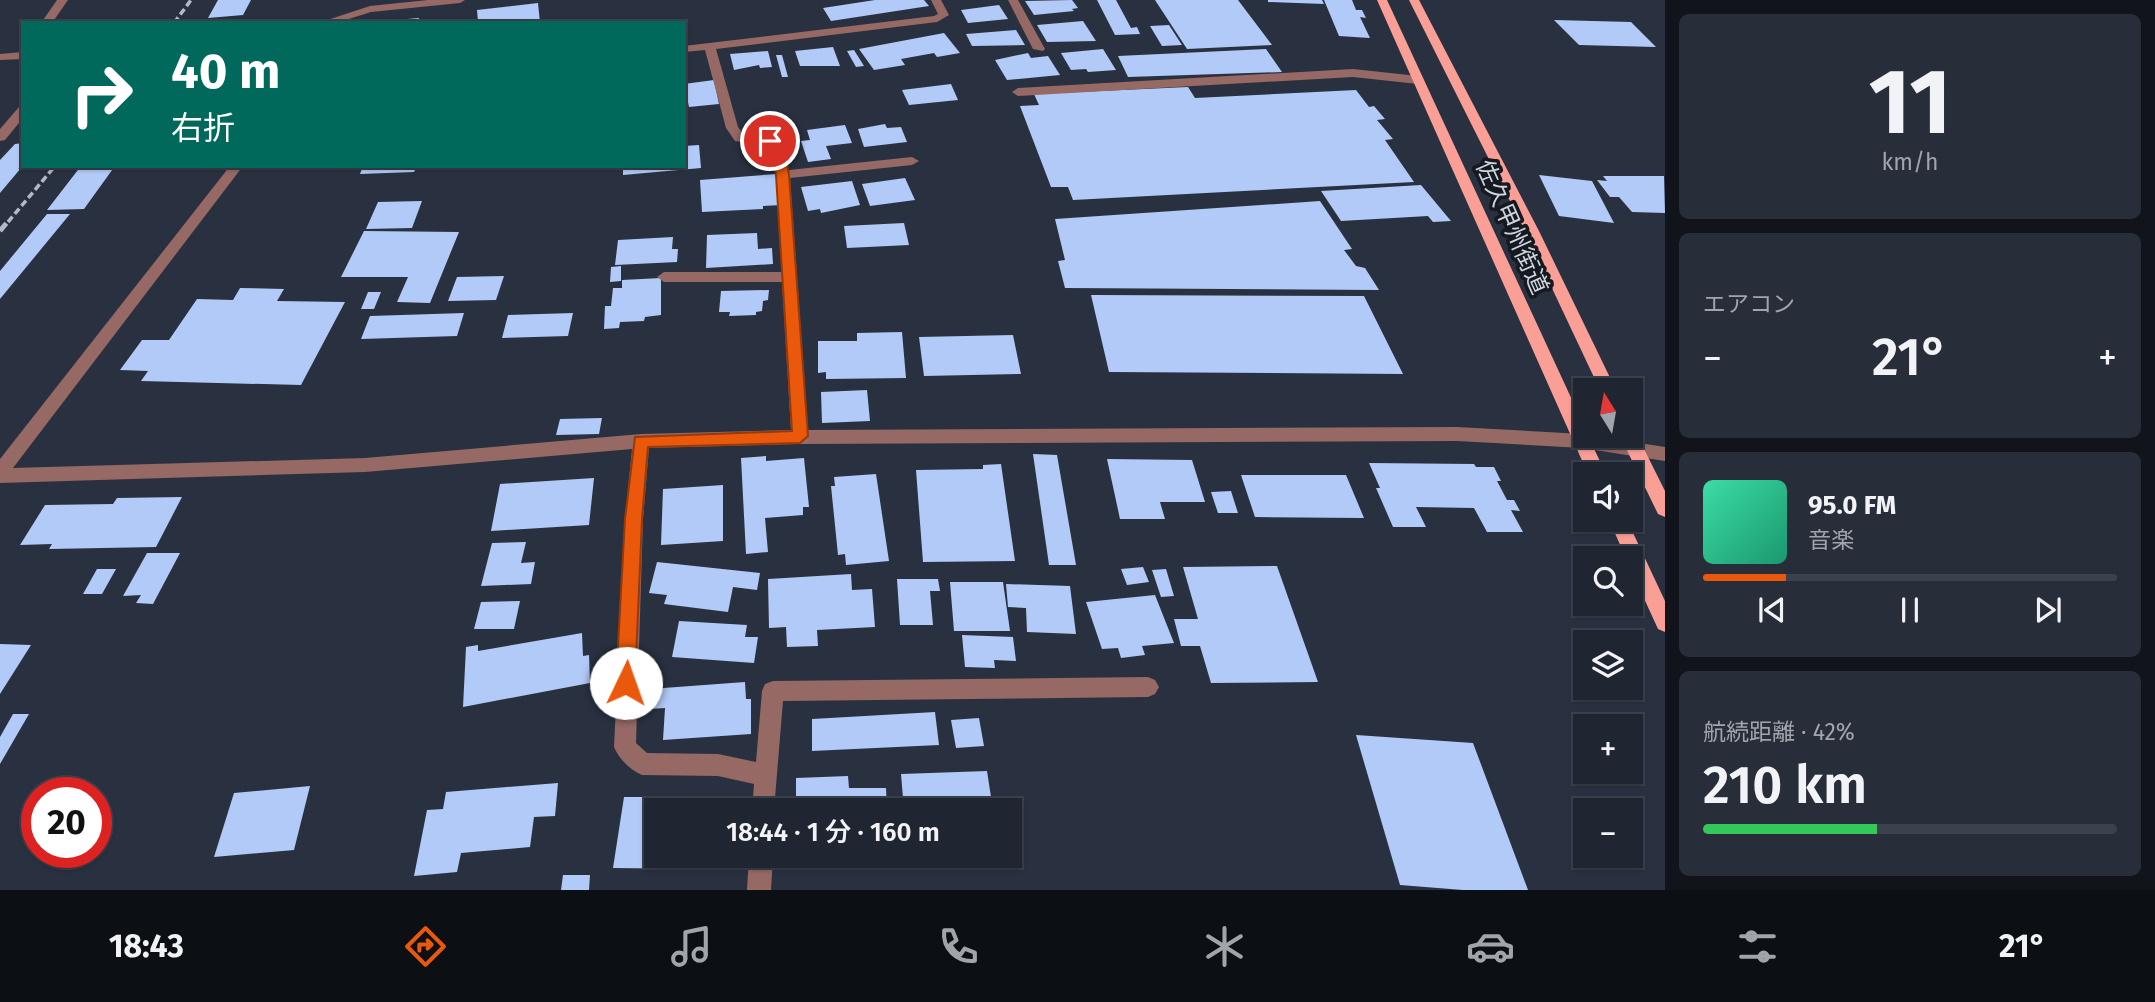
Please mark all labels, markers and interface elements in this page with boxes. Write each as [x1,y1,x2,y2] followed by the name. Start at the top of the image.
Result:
[171,42,280,101] text: 40 m
[1869,48,1951,157] text: 11
[56,49,147,140] icon: right
[171,109,235,147] text: 右折
[740,111,800,171] pin
[751,122,789,160] icon: arrive
[1882,148,1938,176] text: km/h
[1470,156,1554,298] street label: 佐久甲州街道
[1703,290,1795,318] text: エアコン
[1872,326,1948,389] text: 21°
[1703,335,1722,381] text: −
[2098,335,2117,381] text: +
[1573,378,1643,448] north arrow
[1573,378,1643,868] map controls
[1573,462,1643,532] button: sound
[1808,490,1896,521] text: 95.0 FM
[1808,526,1854,554] text: 音楽
[1573,546,1643,616] button: search
[1753,591,1791,629] icon: previous
[1891,591,1929,629] icon: pause
[2029,591,2067,629] icon: next
[1573,630,1643,700] button: layers
[589,646,663,720] position arrow
[1573,714,1643,784] button: +
[1703,718,1855,746] text: 航続距離 · 42%
[1703,754,1867,817] text: 210 km
[21,777,112,868] speed limit sign: 20
[1573,798,1643,868] button: −
[726,817,940,848] text: 18:44 · 1 分 · 160 m
[401,922,450,971] icon: directions
[667,922,716,971] icon: music
[934,922,983,971] icon: phone
[1200,922,1249,971] icon: climate
[1466,922,1515,971] icon: car
[1733,922,1782,971] icon: filters
[109,927,184,965] text: 18:43
[1999,927,2046,965] text: 21°

